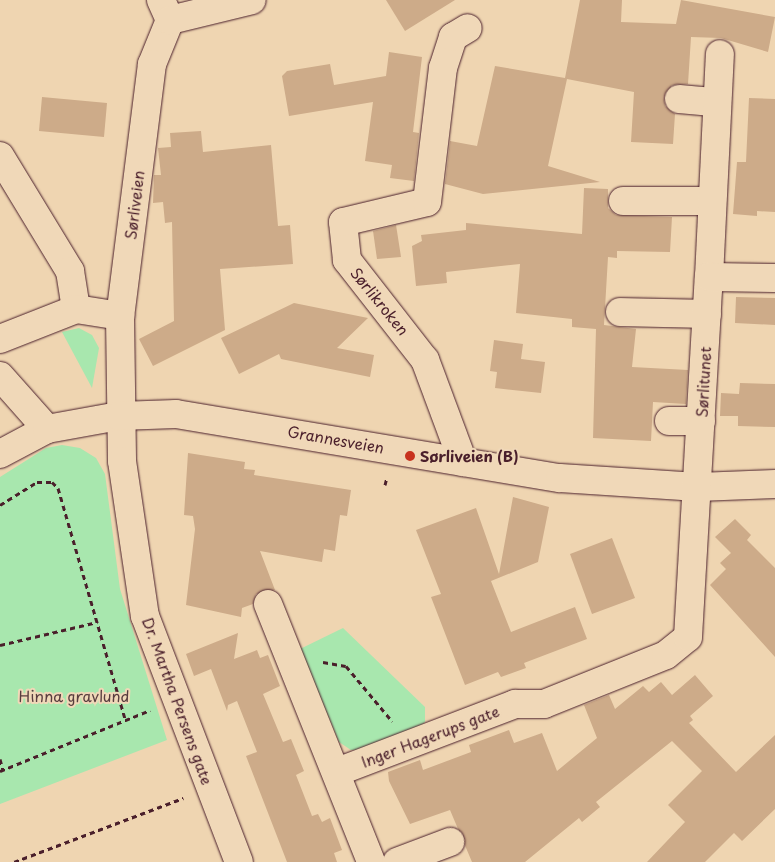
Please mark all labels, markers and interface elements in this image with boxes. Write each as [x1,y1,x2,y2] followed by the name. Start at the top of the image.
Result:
[121,169,147,241] street label: Sørliveien
[347,264,413,338] street label: Sørlikroken
[692,346,714,418] street label: Sørlitunet
[286,422,386,456] street label: Grannesveien
[420,447,520,465] place label: Sørliveien (B)
[404,450,416,462] marker: Sørliveien (B)
[139,615,217,787] street label: Dr. Martha Persens gate
[19,687,129,705] park label: Hinna gravlund
[358,701,502,771] street label: Inger Hagerups gate

